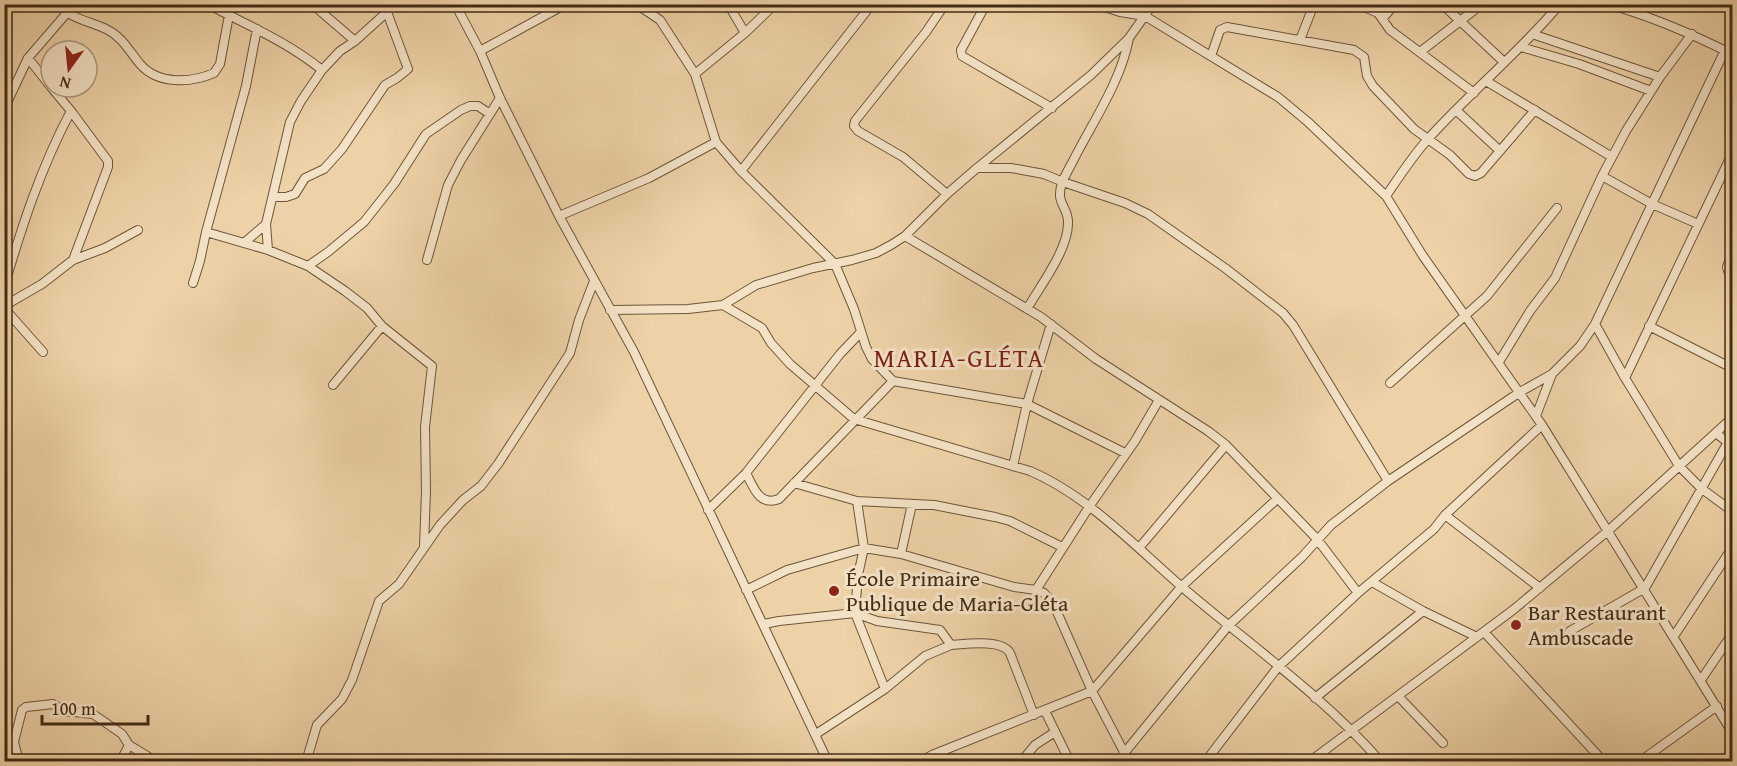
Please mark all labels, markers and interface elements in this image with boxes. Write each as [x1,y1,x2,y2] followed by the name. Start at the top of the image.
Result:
[39,39,99,99] north arrow
[57,70,73,96] text: N
[873,338,1045,377] district label: MARIA-GLÉTA
[846,562,1069,619] place label: École Primaire Publique de Maria-Gléta
[827,584,841,598] marker: École Primaire Publique de Maria-Gléta
[1528,596,1666,653] place label: Bar Restaurant Ambuscade
[1509,618,1523,632] marker: Bar Restaurant Ambuscade
[42,688,148,726] scale bar
[51,695,96,722] text: 100 m

